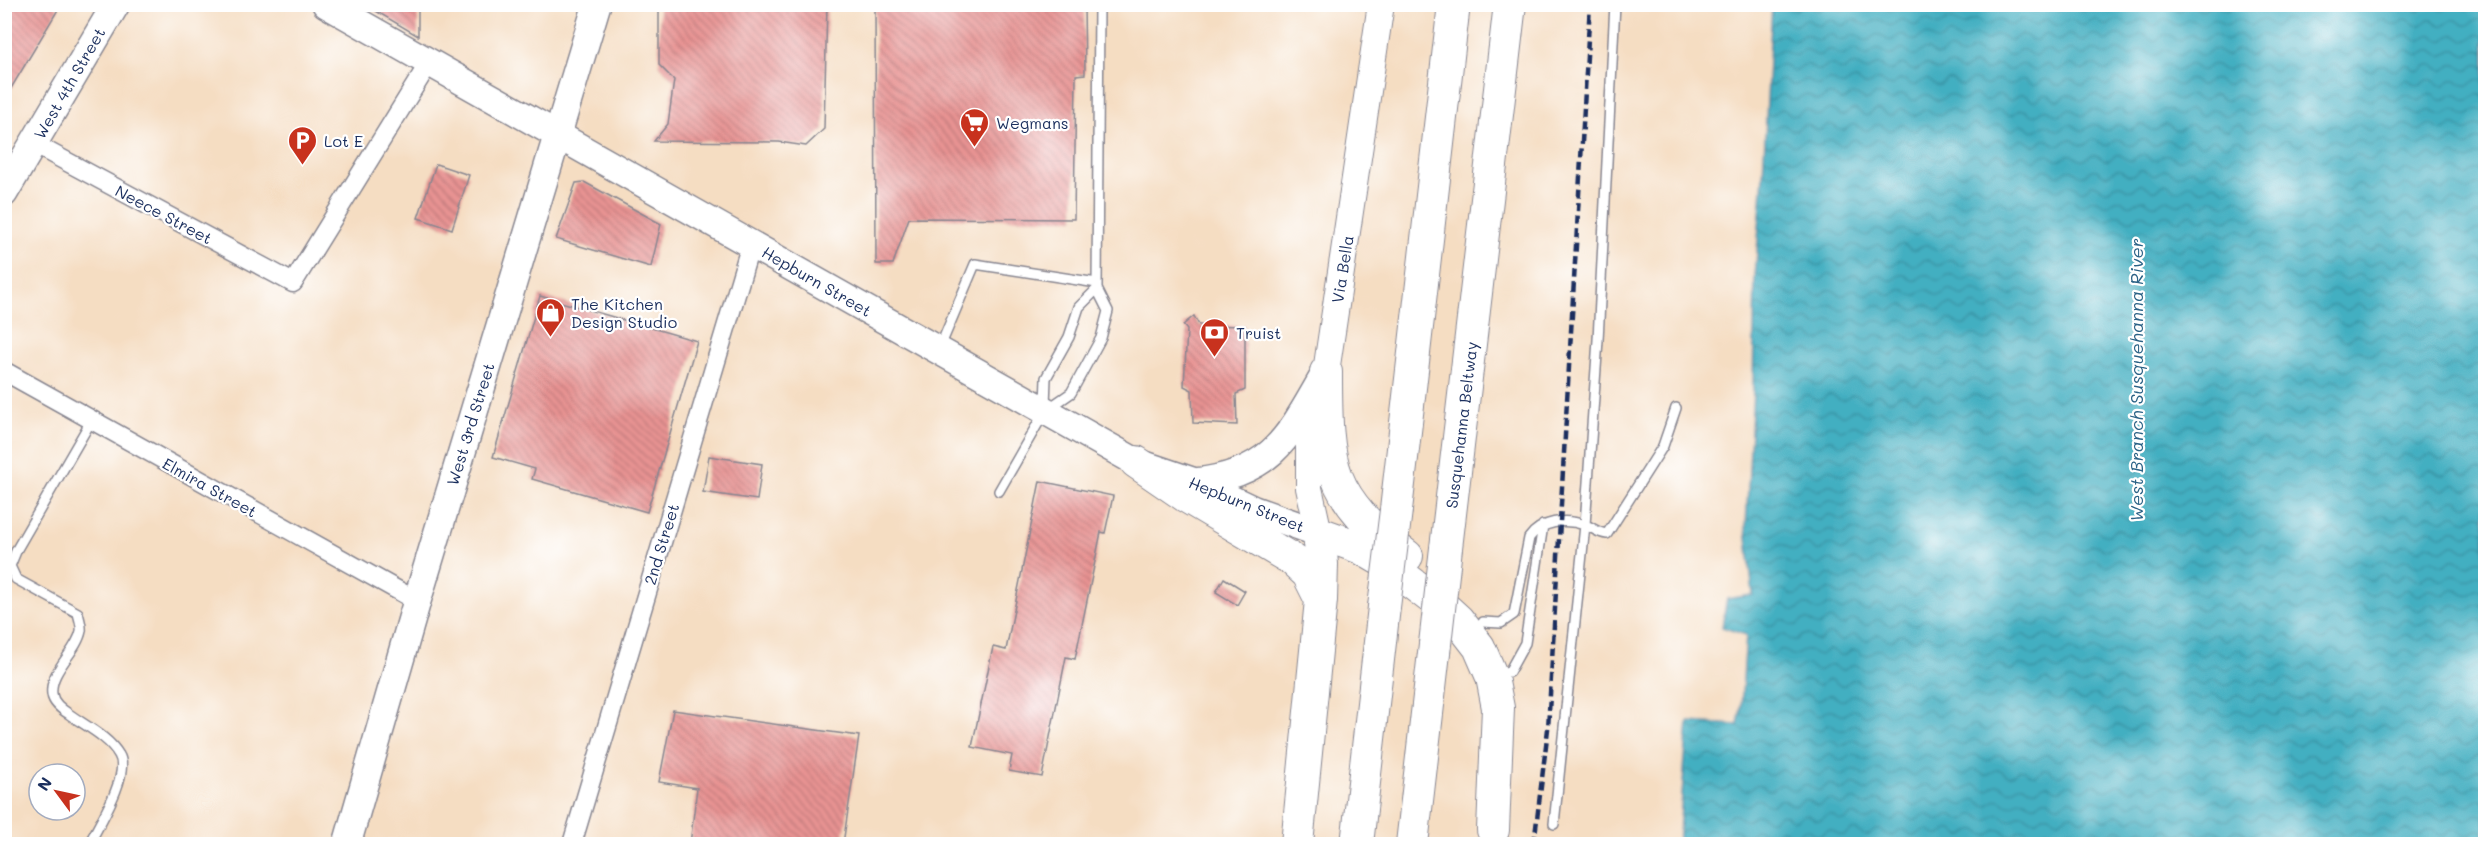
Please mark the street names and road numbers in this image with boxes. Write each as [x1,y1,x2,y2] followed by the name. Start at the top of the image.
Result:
[29,23,109,143] street label: West 4th Street
[112,180,216,248] street label: Neece Street
[1326,234,1358,304] street label: Via Bella
[758,241,876,321] street label: Hepburn Street
[1440,340,1482,510] street label: Susquehanna Beltway
[441,360,499,488] street label: West 3rd Street
[159,452,261,522] street label: Elmira Street
[1186,471,1308,537] street label: Hepburn Street
[639,501,683,587] street label: 2nd Street

